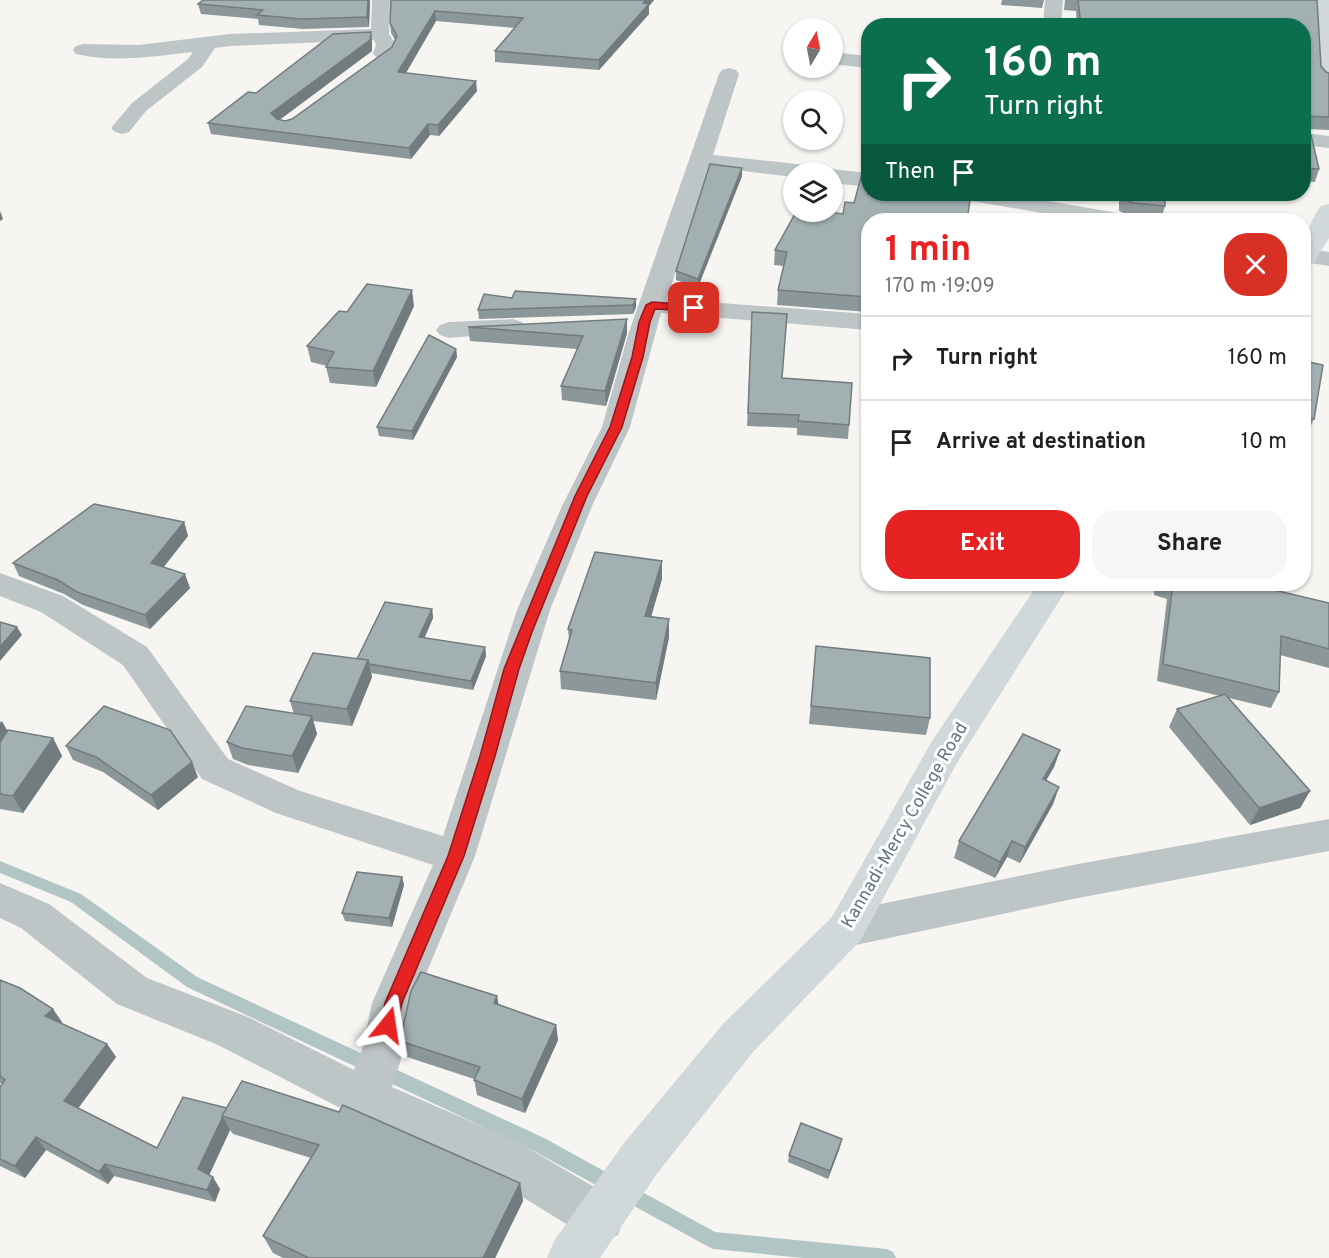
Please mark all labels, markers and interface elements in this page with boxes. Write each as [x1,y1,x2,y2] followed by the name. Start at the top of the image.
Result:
[783,18,843,78] north arrow
[783,18,843,222] map controls
[984,38,1102,91] text: 160 m
[885,42,963,120] icon: right
[783,90,843,150] button: search
[984,90,1103,124] text: Turn right
[947,156,980,189] icon: arrive
[885,159,935,186] text: Then
[783,162,843,222] button: layers
[885,228,971,274] text: 1 min
[1224,233,1287,296] button: close
[885,274,995,300] text: 170 m · 19:09
[668,282,719,333] pin
[677,291,710,324] icon: arrive
[885,342,918,375] icon: right
[936,345,1038,372] text: Turn right
[1228,345,1287,372] text: 160 m
[885,426,918,459] icon: arrive
[936,429,1146,456] text: Arrive at destination
[1241,429,1287,456] text: 10 m
[885,510,1080,579] button: Exit
[1092,510,1287,579] button: Share
[837,719,974,933] street label: Kannadi-Mercy College Road
[356,993,420,1057] position arrow

